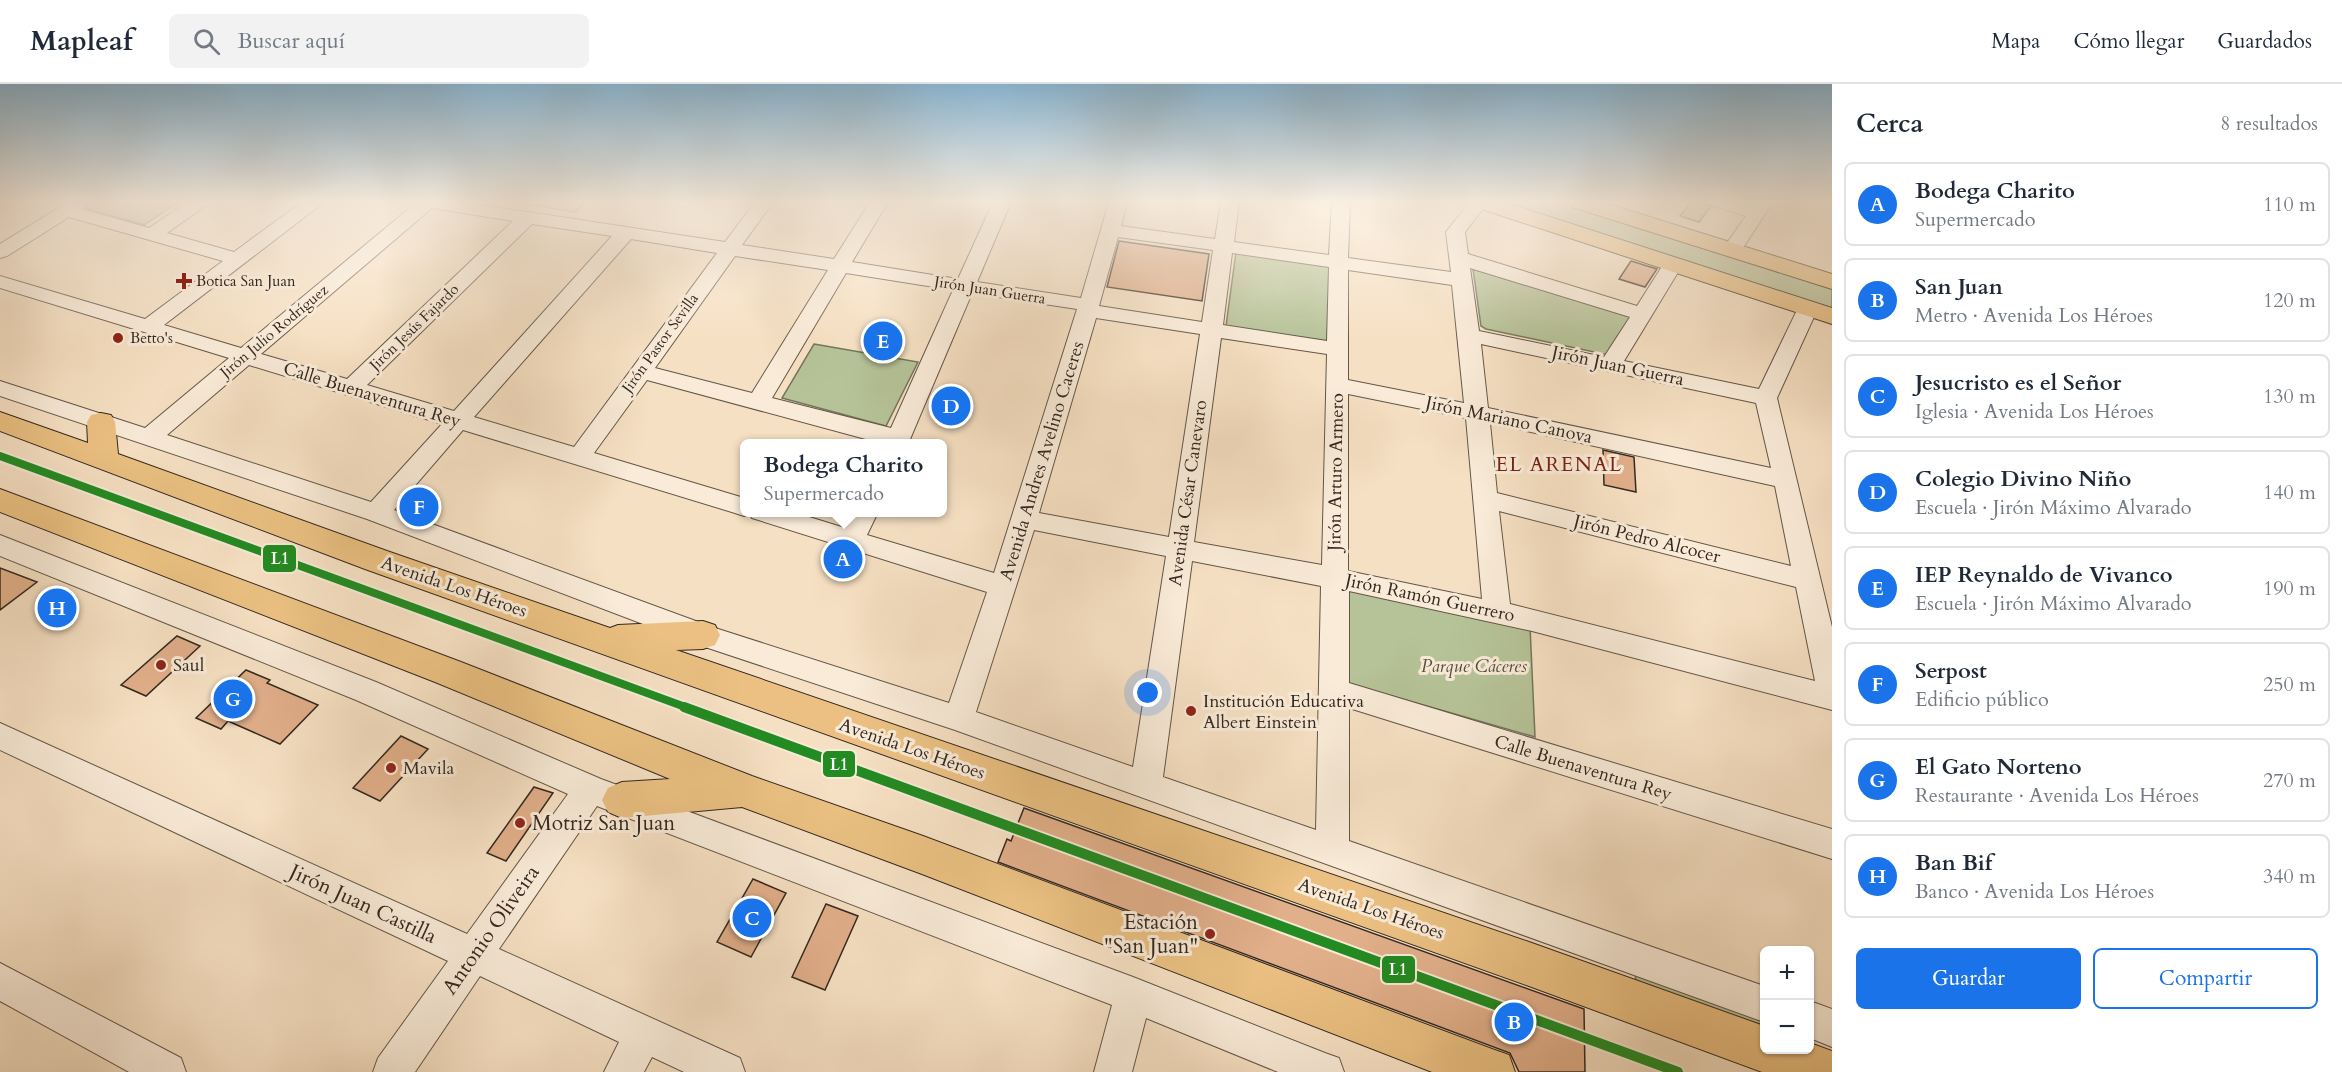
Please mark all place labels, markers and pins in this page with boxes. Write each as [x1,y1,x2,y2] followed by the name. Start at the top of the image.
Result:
[196,271,296,291] place label: Botica San Juan
[177,274,191,288] marker: Botica San Juan
[864,318,902,364] pin: E
[130,328,173,348] place label: Betto's
[111,331,125,345] marker: Betto's
[932,384,970,428] pin: D
[400,484,438,530] pin: F
[824,536,862,582] pin: A
[38,586,76,630] pin: H
[173,653,205,678] place label: Saul
[154,658,168,672] marker: Saul
[214,676,252,722] pin: G
[1203,689,1364,735] place label: Institución Educativa Albert Einstein
[1184,704,1198,718] marker: Institución Educativa Albert Einstein
[403,756,454,781] place label: Mavila
[384,761,398,775] marker: Mavila
[532,809,675,838] place label: Motriz San Juan
[513,816,527,830] marker: Motriz San Juan
[732,896,771,940] pin: C
[1104,908,1198,961] place label: Estación "San Juan"
[1203,927,1217,941] marker: Estación "San Juan"
[1494,1000,1534,1044] pin: B

